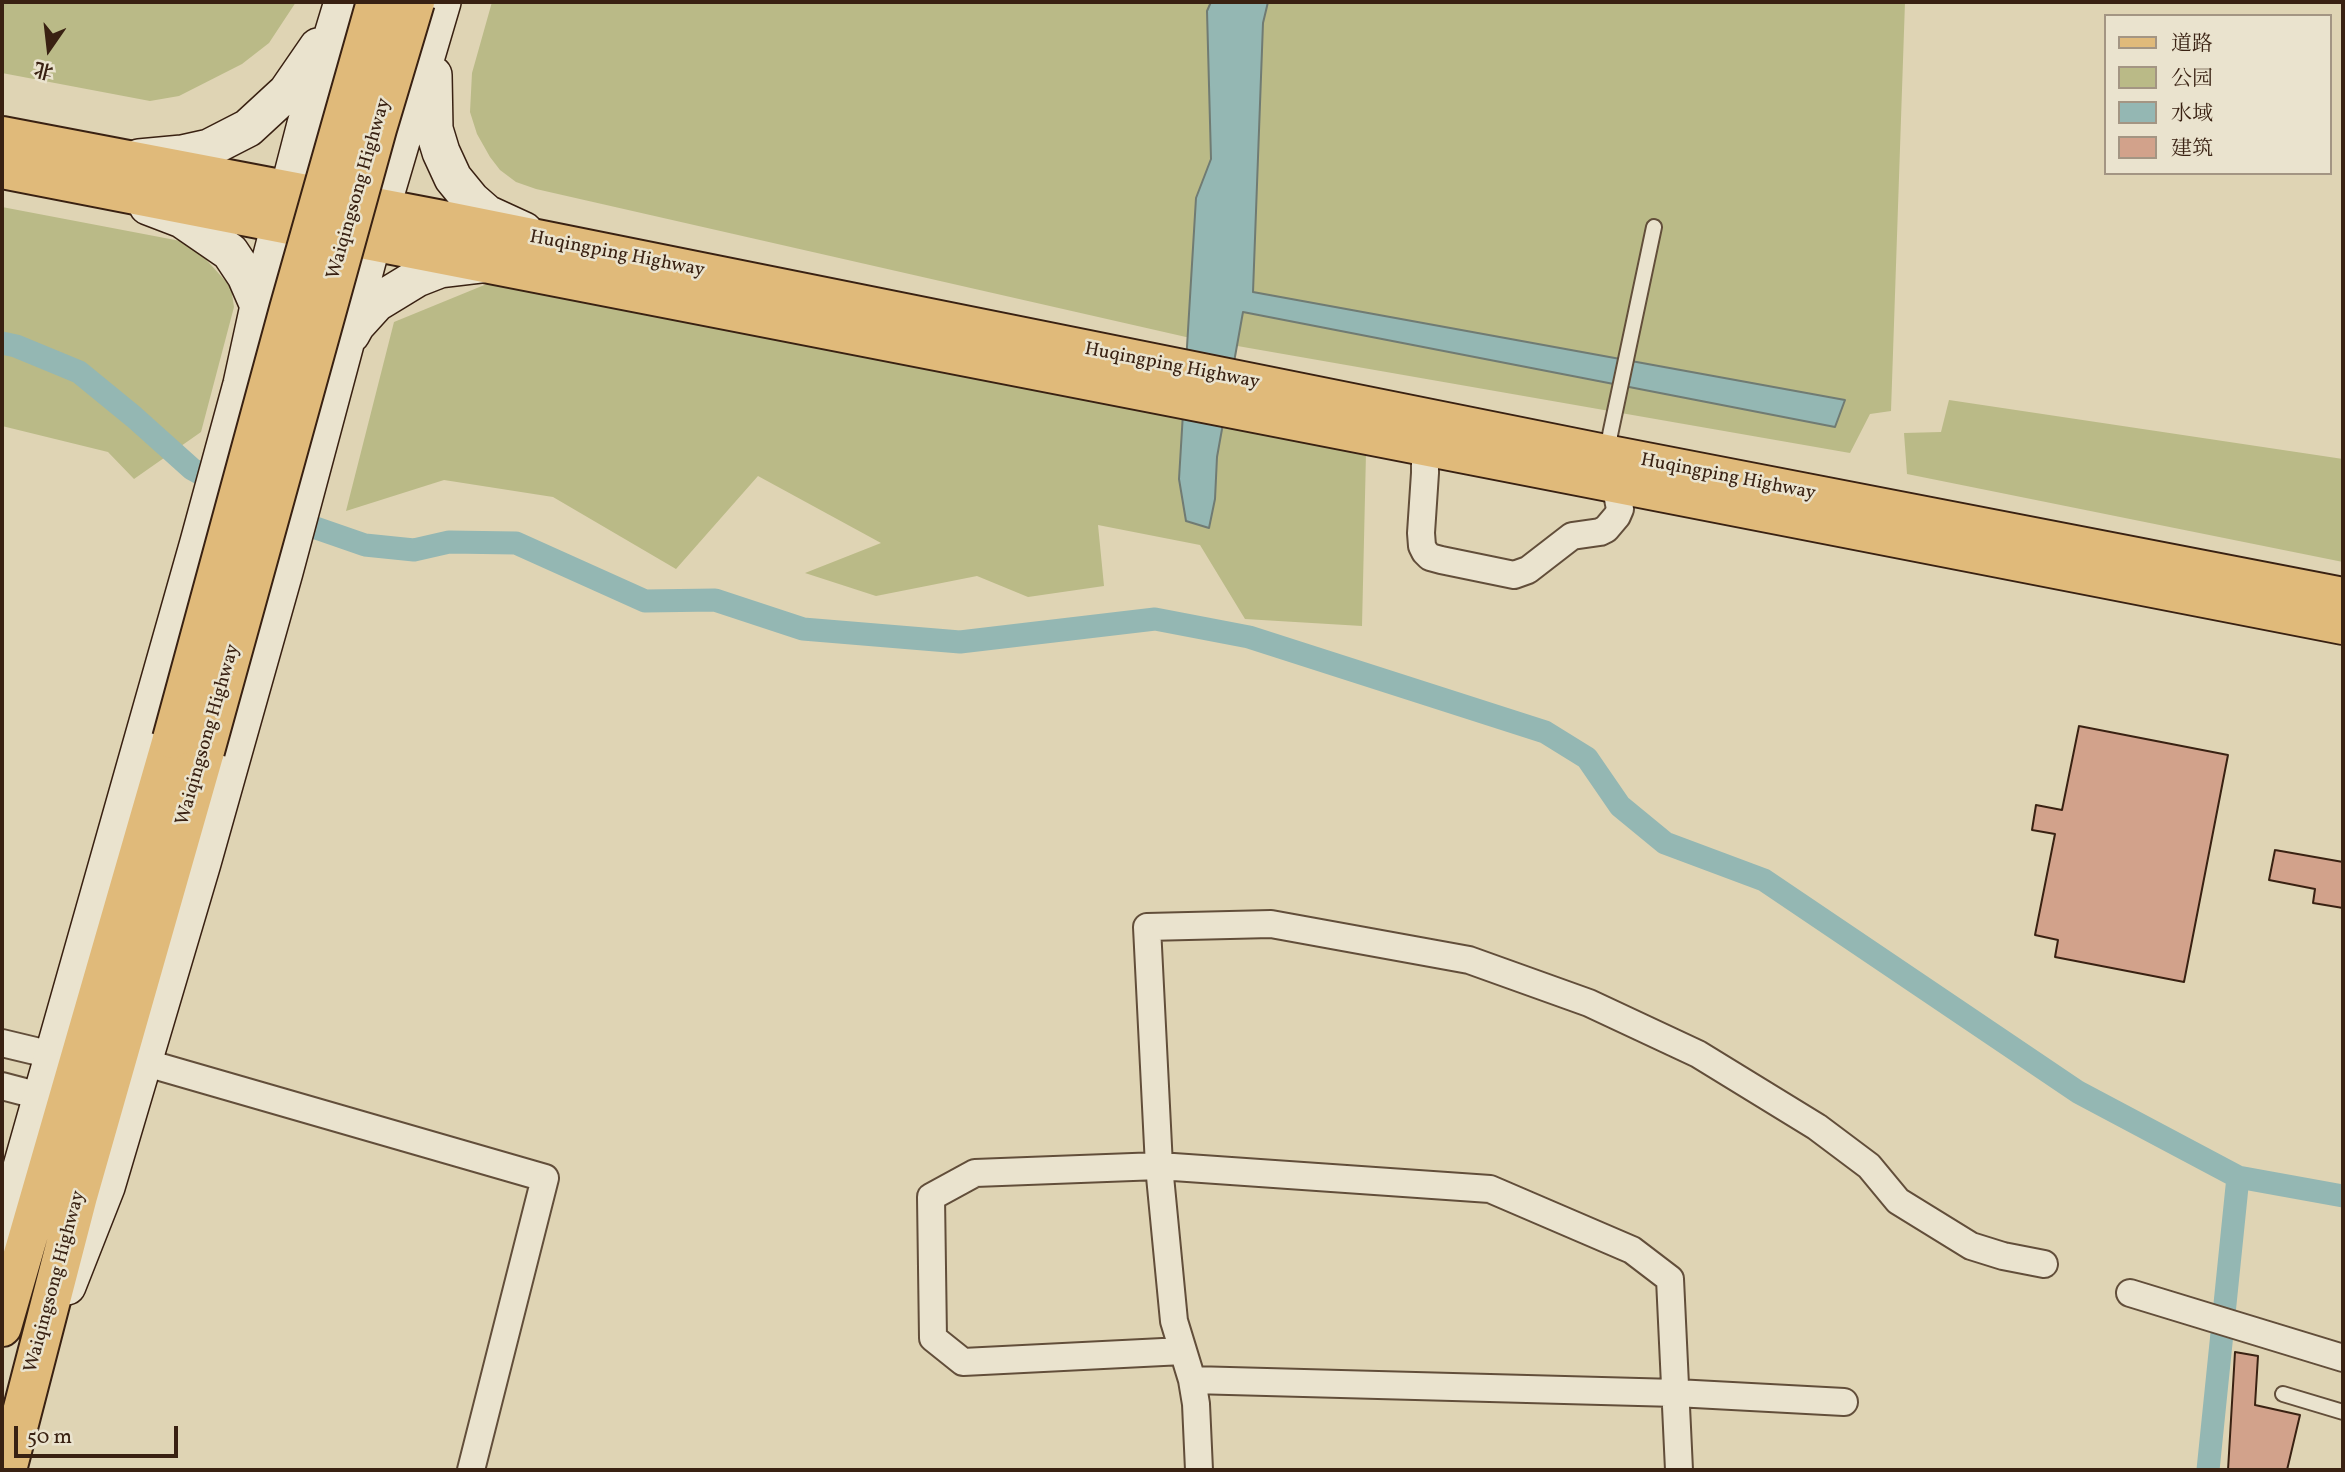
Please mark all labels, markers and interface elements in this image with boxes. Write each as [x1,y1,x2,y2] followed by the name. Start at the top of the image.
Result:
[14,14,84,84] north arrow
[2104,14,2331,175] legend
[2171,30,2213,59] text: 道路
[32,54,56,84] text: 北
[2171,65,2213,94] text: 公园
[323,96,397,282] street label: Waiqingsong Highway
[2171,100,2213,129] text: 水域
[2171,135,2213,164] text: 建筑
[528,227,706,283] street label: Huqingping Highway
[1083,339,1261,395] street label: Huqingping Highway
[1639,450,1817,506] street label: Huqingping Highway
[172,642,246,828] street label: Waiqingsong Highway
[21,1189,91,1375] street label: Waiqingsong Highway
[18,1412,182,1456] scale bar
[27,1423,72,1452] text: 50 m

